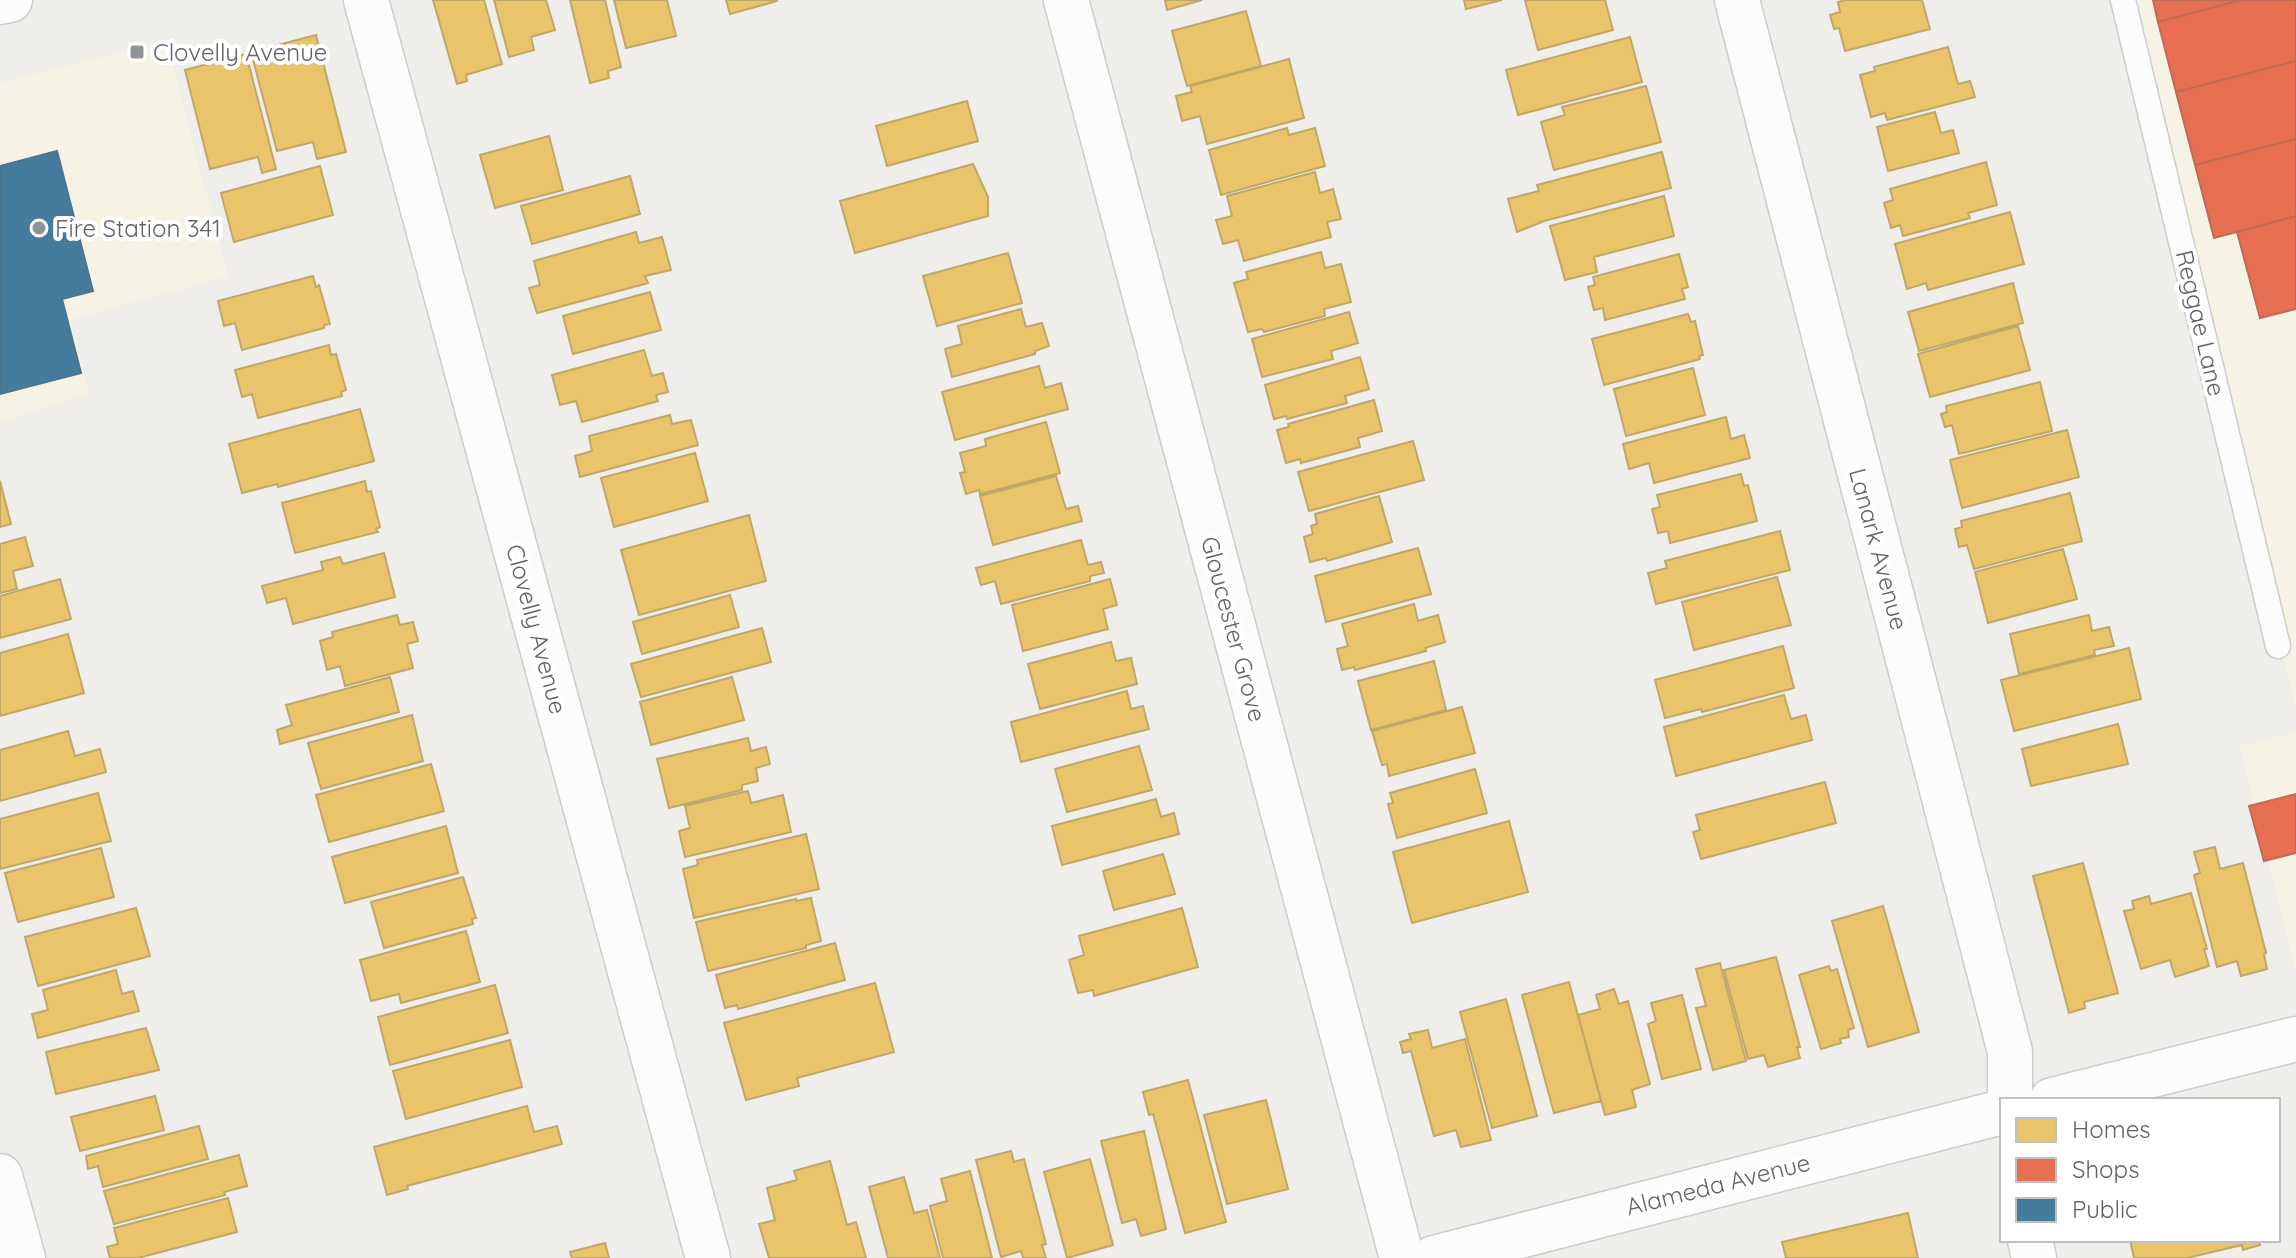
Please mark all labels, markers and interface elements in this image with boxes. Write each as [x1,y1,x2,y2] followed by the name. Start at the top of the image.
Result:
[153,37,327,67] place label: Clovelly Avenue
[128,43,146,61] marker: Clovelly Avenue
[55,213,221,243] place label: Fire Station 341
[30,219,48,237] marker: Fire Station 341
[2170,247,2232,399] street label: Reggae Lane
[1843,465,1915,633] street label: Lanark Avenue
[1195,533,1273,725] street label: Gloucester Grove
[500,541,574,717] street label: Clovelly Avenue
[2000,1098,2280,1242] legend
[2072,1114,2150,1144] text: Homes
[1623,1147,1813,1221] street label: Alameda Avenue
[2072,1154,2139,1184] text: Shops
[2072,1194,2137,1224] text: Public

